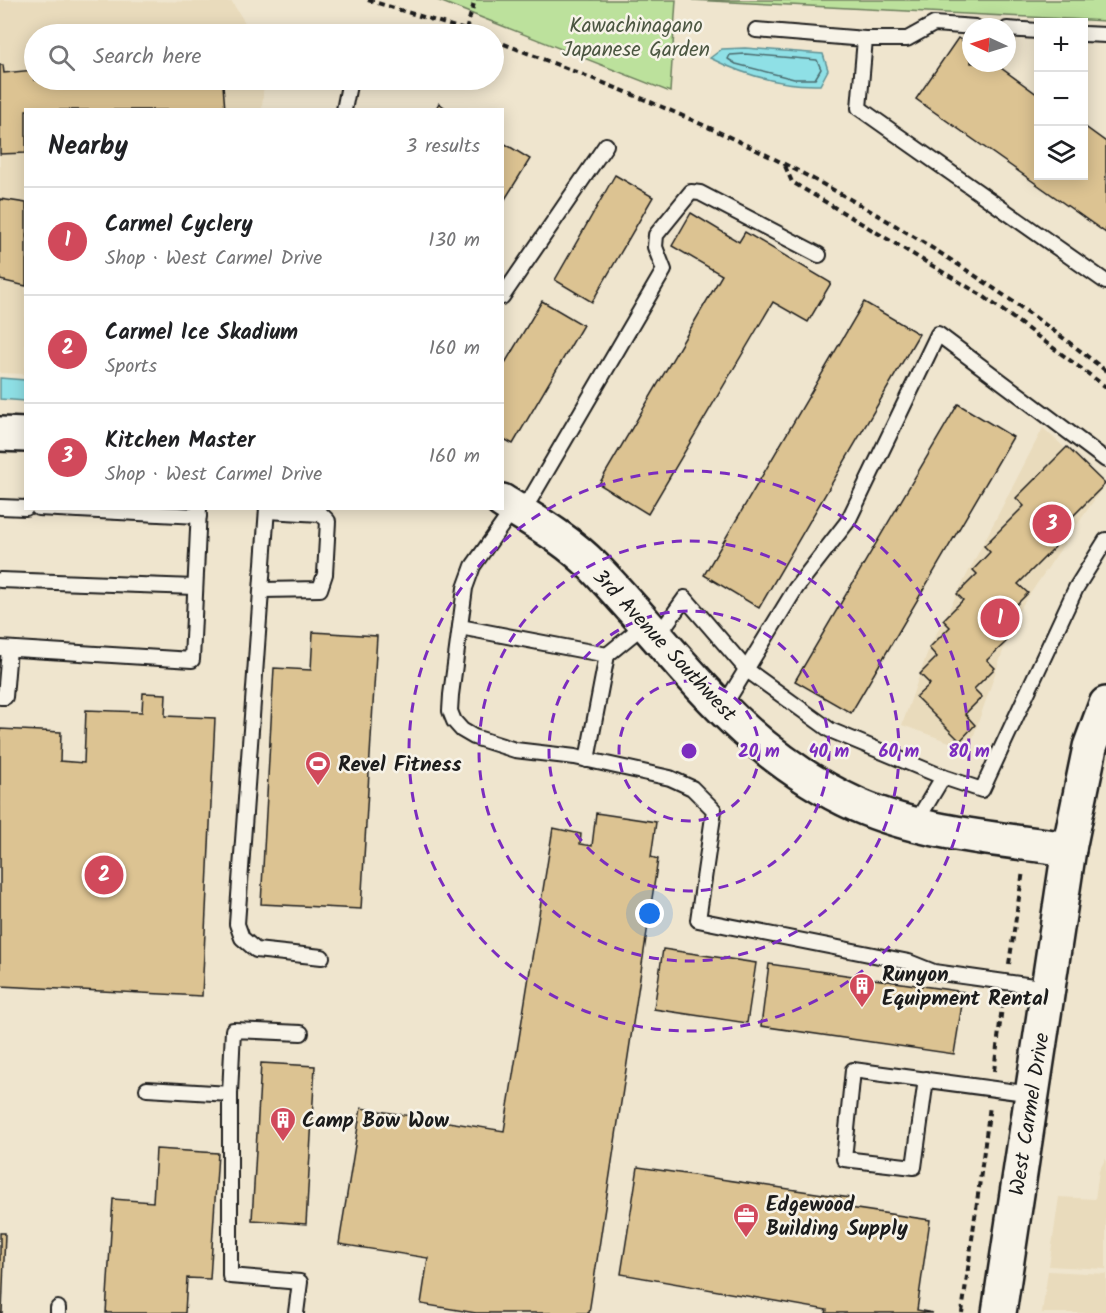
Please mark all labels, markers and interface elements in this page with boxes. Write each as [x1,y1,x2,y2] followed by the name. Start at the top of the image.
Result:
[562,10,710,67] park label: Kawachinagano Japanese Garden
[962,18,1016,72] north arrow
[1034,18,1088,180] map controls
[1034,18,1088,72] button: +
[24,24,504,90] search box
[93,40,201,75] text: Search here
[45,41,78,74] icon: search
[1034,72,1088,126] button: −
[48,126,128,168] text: Nearby
[1034,126,1088,180] button: layers
[406,131,480,163] text: 3 results
[105,208,253,243] text: Carmel Cyclery
[64,225,71,257] text: 1
[428,225,480,257] text: 130 m
[105,243,322,275] text: Shop · West Carmel Drive
[105,316,298,351] text: Carmel Ice Skadium
[62,333,73,365] text: 2
[429,333,480,365] text: 160 m
[105,351,157,383] text: Sports
[105,424,255,459] text: Kitchen Master
[62,441,73,473] text: 3
[429,441,480,473] text: 160 m
[105,459,322,491] text: Shop · West Carmel Drive
[1032,502,1072,546] pin: 3
[584,562,744,731] street label: 3rd Avenue Southwest
[980,596,1020,640] pin: 1
[738,738,780,767] text: 20 m
[809,738,850,767] text: 40 m
[879,738,920,767] text: 60 m
[948,738,990,767] text: 80 m
[679,741,699,761] centre of rings
[303,749,333,787] sports icon: Revel Fitness
[338,749,462,782] place label: Revel Fitness
[84,852,124,898] pin: 2
[635,899,664,928] your location
[882,959,1049,1016] place label: Runyon Equipment Rental
[847,971,877,1009] building icon: Runyon Equipment Rental
[1001,1030,1060,1198] street label: West Carmel Drive
[268,1105,298,1143] building icon: Camp Bow Wow
[302,1105,450,1138] place label: Camp Bow Wow
[766,1189,908,1246] place label: Edgewood Building Supply
[731,1201,761,1239] office icon: Edgewood Building Supply

